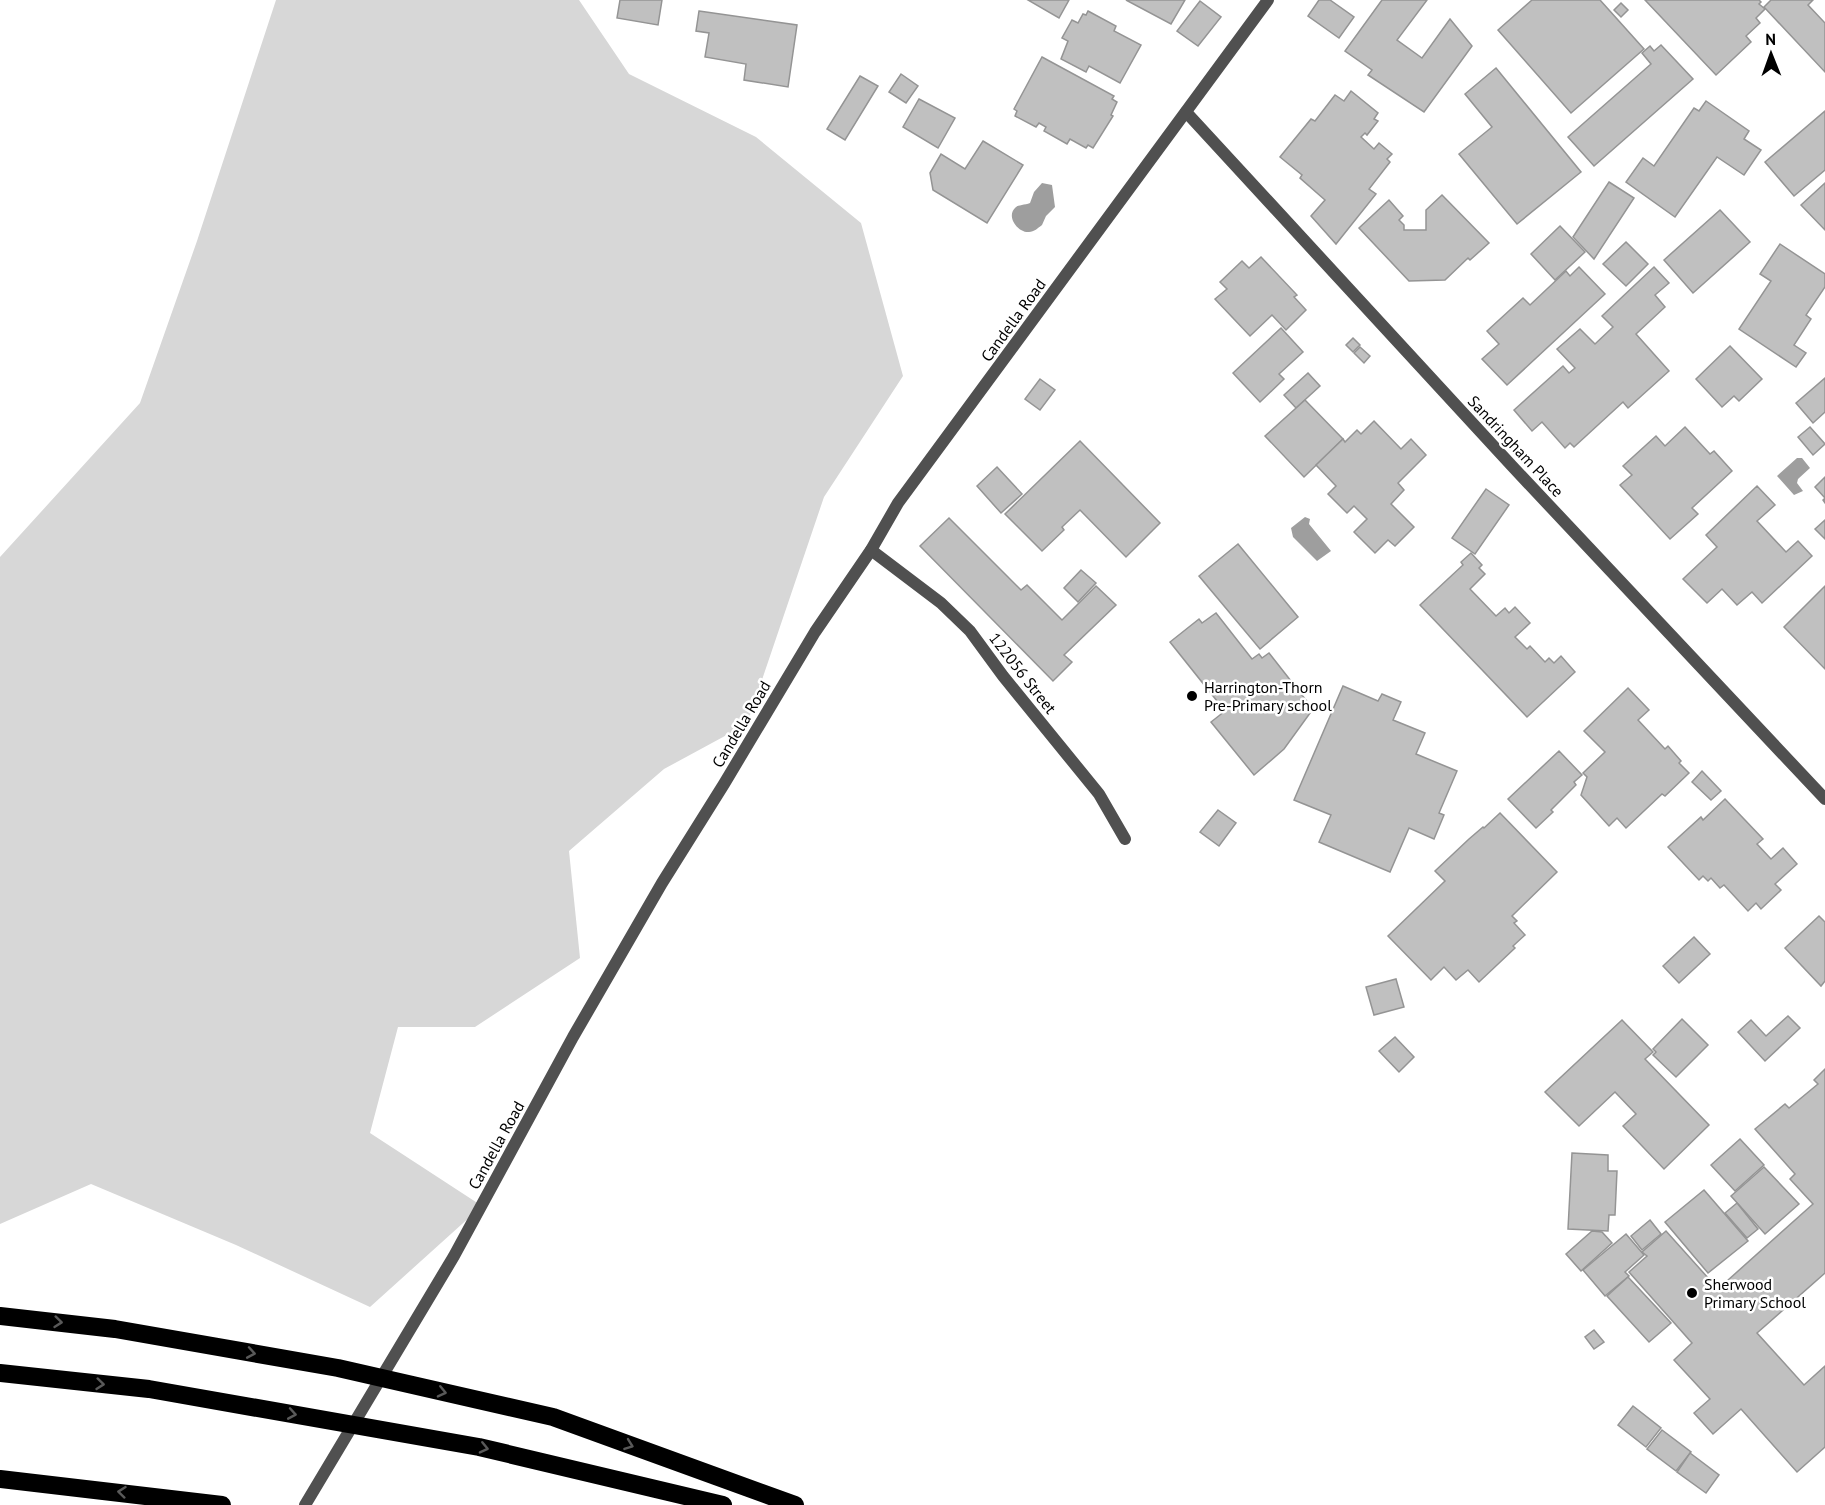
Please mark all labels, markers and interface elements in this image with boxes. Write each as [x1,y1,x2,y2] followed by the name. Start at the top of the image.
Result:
[1741,24,1801,84] north arrow
[1765,29,1776,49] text: N
[976,275,1050,365] street label: Candella Road
[1464,391,1568,501] street label: Sandringham Place
[985,628,1061,718] street label: 122056 Street
[707,677,775,771] street label: Candella Road
[1204,677,1332,715] place label: Harrington-Thorn Pre-Primary school
[1185,689,1199,703] marker: Harrington-Thorn Pre-Primary school
[464,1097,528,1193] street label: Candella Road
[1704,1274,1806,1312] place label: Sherwood Primary School
[1685,1286,1699,1300] marker: Sherwood Primary School
[54,1315,63,1328] one-way arrow
[246,1346,255,1358] one-way arrow
[95,1377,104,1389] one-way arrow
[436,1384,446,1397] one-way arrow
[287,1407,297,1420] one-way arrow
[623,1437,634,1450] one-way arrow
[479,1441,489,1454] one-way arrow
[117,1487,126,1499] one-way arrow

